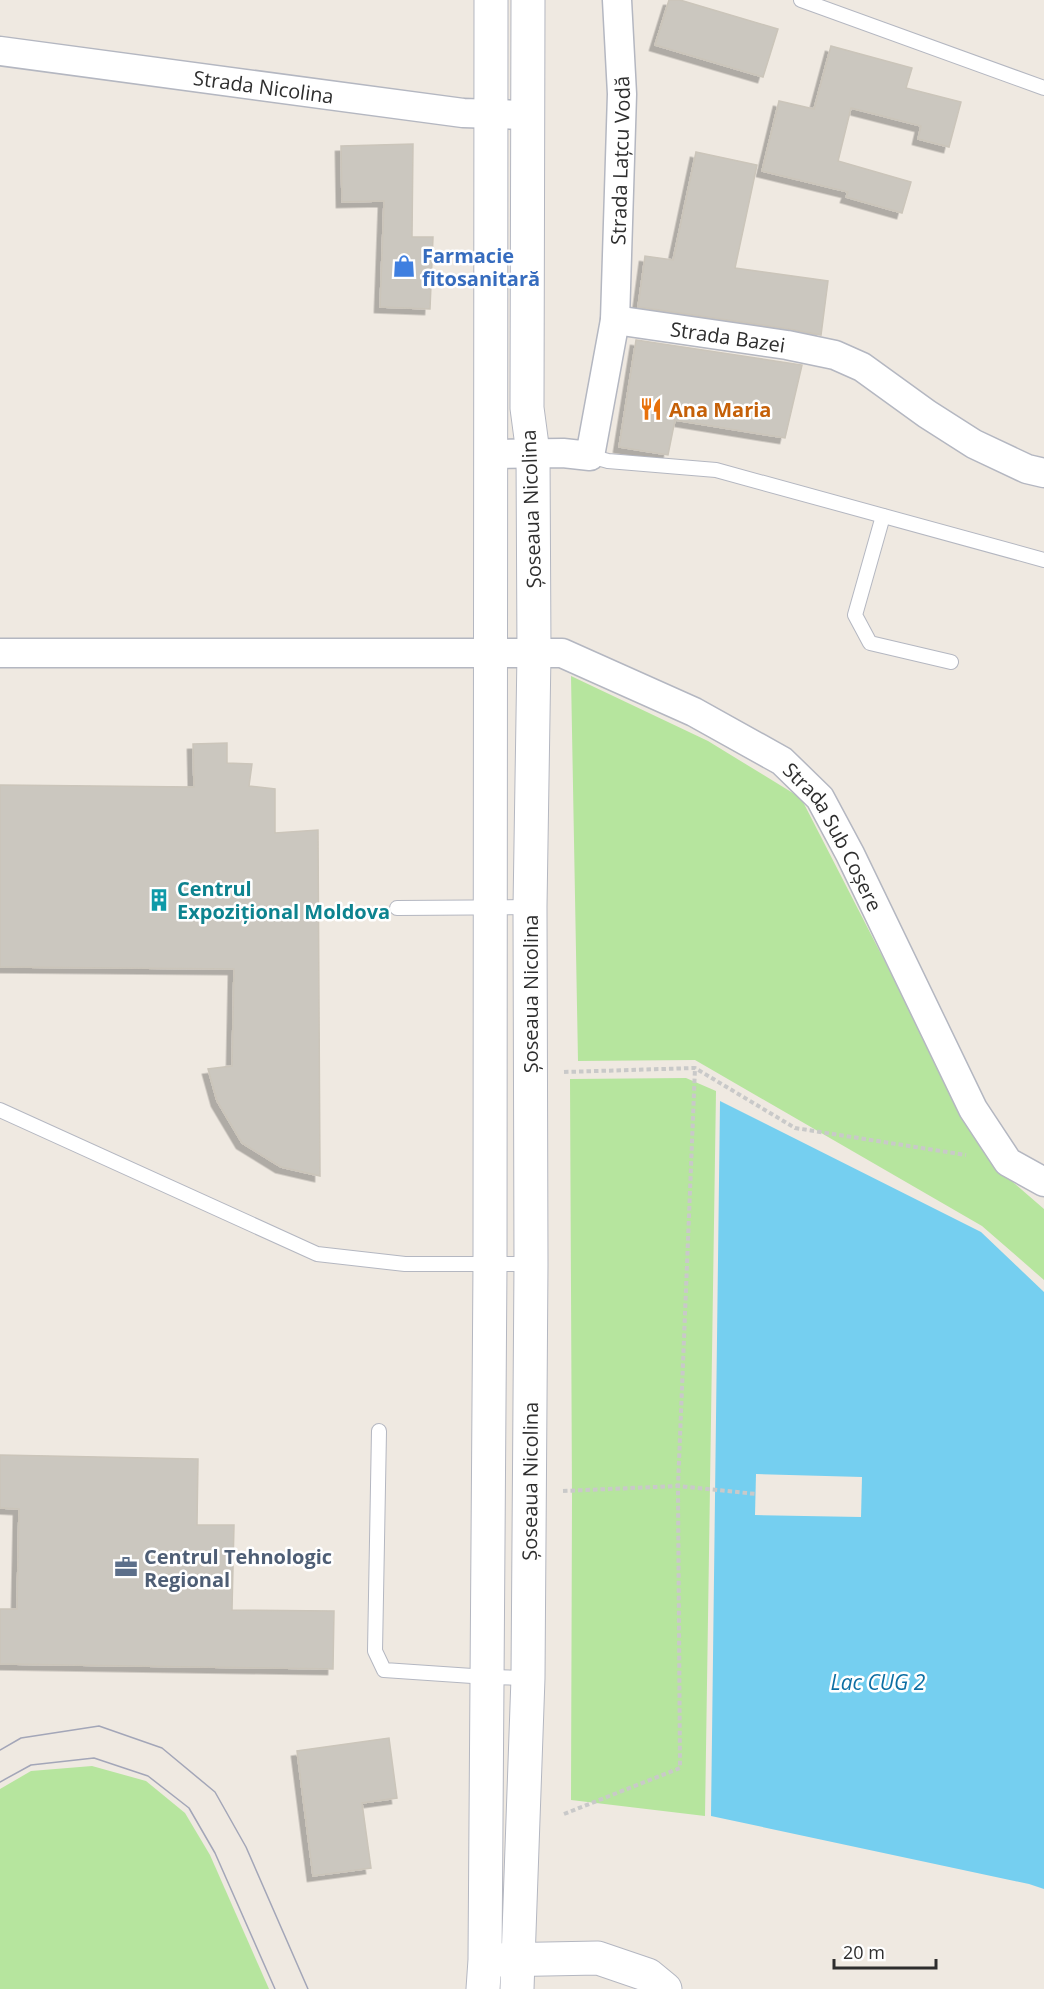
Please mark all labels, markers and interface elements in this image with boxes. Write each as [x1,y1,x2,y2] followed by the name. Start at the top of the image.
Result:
[192,64,335,109] street label: Strada Nicolina
[604,75,636,245] street label: Strada Lațcu Vodă
[422,242,540,292] place label: Farmacie fitosanitară
[391,253,417,279] shop icon: Farmacie fitosanitară
[669,315,787,358] street label: Strada Bazei
[638,396,664,422] restaurant icon: Ana Maria
[669,396,771,423] place label: Ana Maria
[515,429,547,589] street label: Șoseaua Nicolina
[778,756,889,916] street label: Strada Sub Coșere
[177,875,390,925] place label: Centrul Expozițional Moldova
[146,887,172,913] building icon: Centrul Expozițional Moldova
[517,915,544,1073] street label: Șoseaua Nicolina
[515,1402,544,1561] street label: Șoseaua Nicolina
[144,1543,332,1593] place label: Centrul Tehnologic Regional
[113,1554,139,1580] office icon: Centrul Tehnologic Regional
[831,1668,926,1696] water label: Lac CUG 2
[834,1932,936,1970] scale bar
[843,1940,885,1964] text: 20 m

